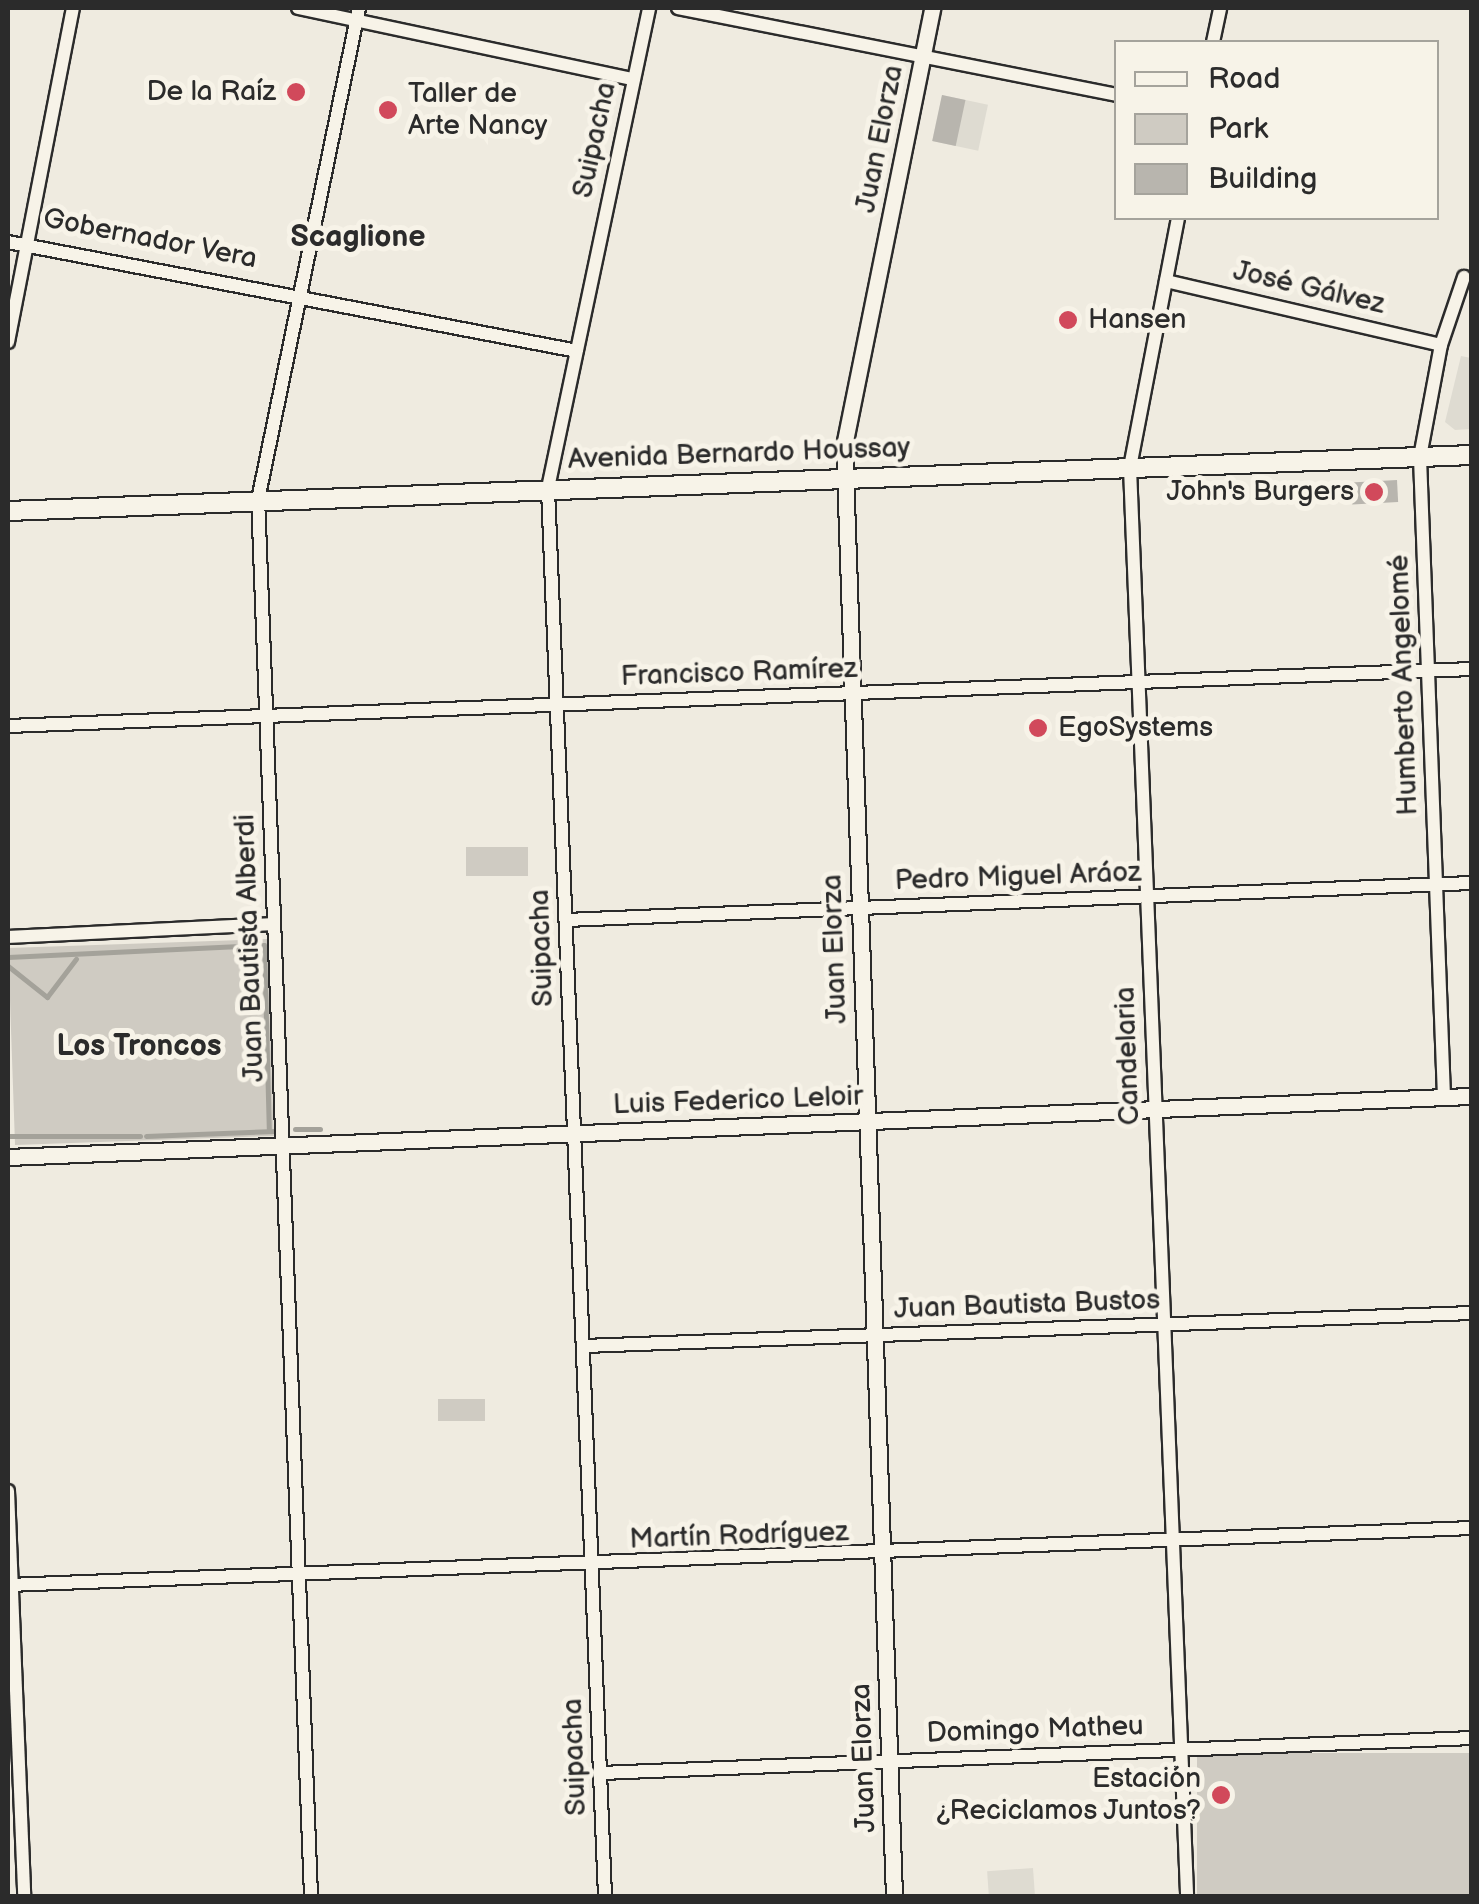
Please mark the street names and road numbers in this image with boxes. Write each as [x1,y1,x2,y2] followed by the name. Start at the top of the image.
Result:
[849,63,911,215] street label: Juan Elorza
[566,79,624,201] street label: Suipacha
[40,202,260,276] street label: Gobernador Vera
[1230,254,1388,322] street label: José Gálvez
[567,431,911,477] street label: Avenida Bernardo Houssay
[1383,554,1425,816] street label: Humberto Angelomé
[620,652,858,694] street label: Francisco Ramírez
[229,813,271,1083] street label: Juan Bautista Alberdi
[894,856,1142,898] street label: Pedro Miguel Aráoz
[816,874,854,1024] street label: Juan Elorza
[523,889,561,1007] street label: Suipacha
[1109,986,1147,1126] street label: Candelaria
[612,1080,864,1122] street label: Luis Federico Leloir
[893,1284,1161,1326] street label: Juan Bautista Bustos
[629,1515,849,1557] street label: Martín Rodríguez
[845,1683,883,1833] street label: Juan Elorza
[556,1698,594,1816] street label: Suipacha
[926,1709,1144,1751] street label: Domingo Matheu

